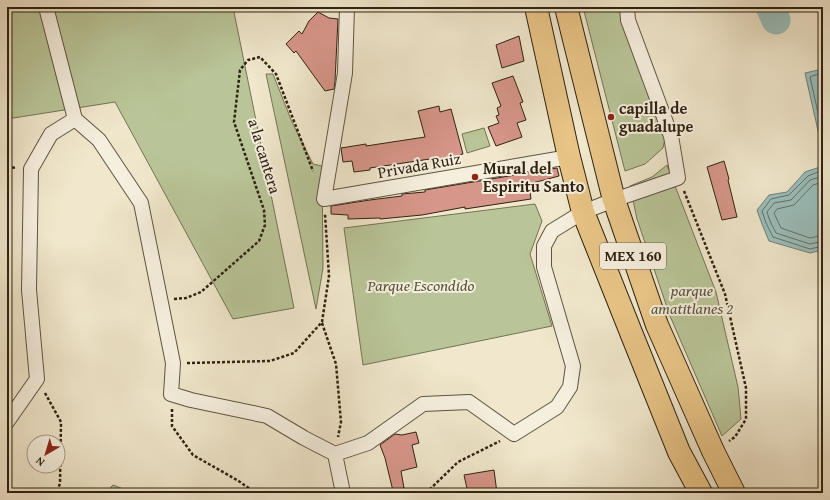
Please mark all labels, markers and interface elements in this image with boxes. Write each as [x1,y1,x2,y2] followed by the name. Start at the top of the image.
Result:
[619,96,693,138] place label: capilla de guadalupe
[606,112,616,122] marker: capilla de guadalupe
[242,115,288,197] street label: a la cantera
[376,146,462,184] street label: Privada Ruiz
[483,156,585,198] place label: Mural del Espiritu Santo
[470,172,480,182] marker: Mural del Espiritu Santo
[600,243,666,269] road number: MEX 160
[367,273,475,297] park label: Parque Escondido
[651,278,733,320] park label: parque amatitlanes 2
[26,434,66,474] north arrow
[32,453,48,470] text: N

